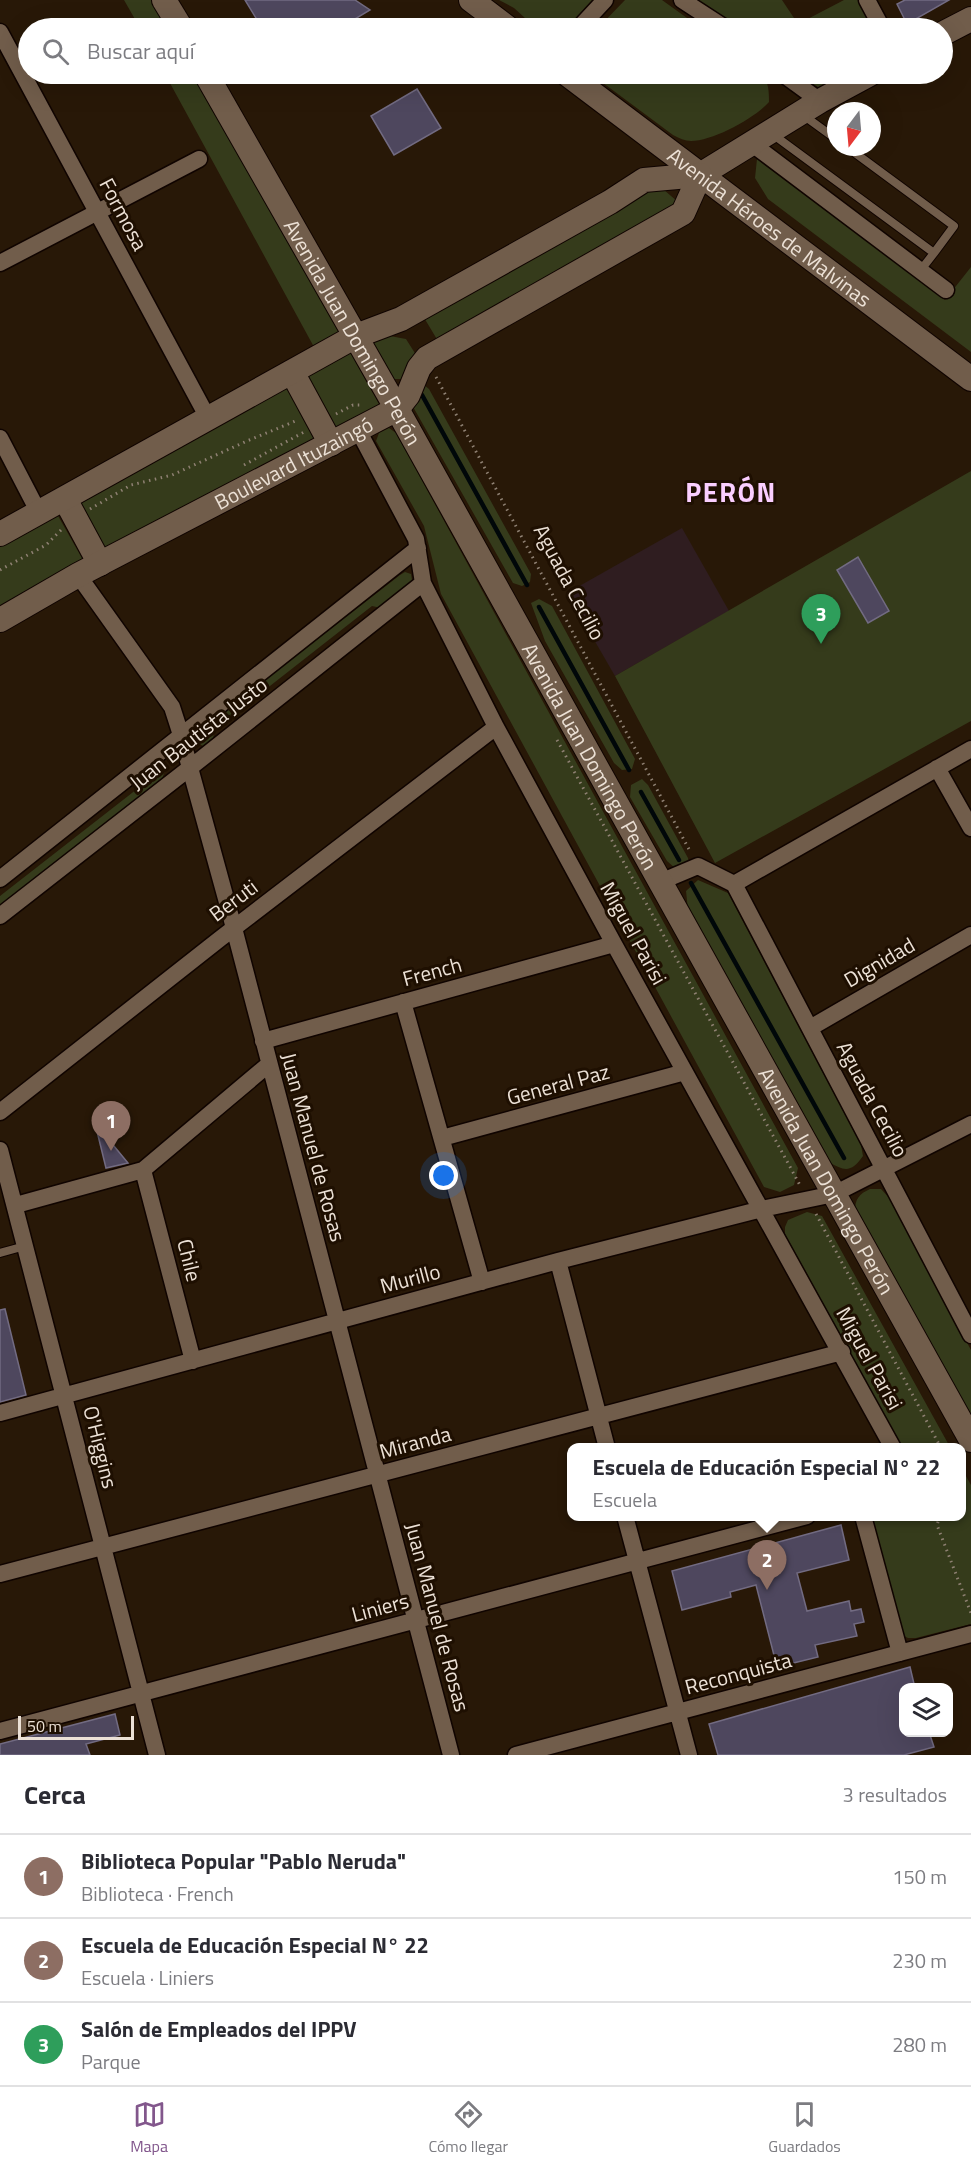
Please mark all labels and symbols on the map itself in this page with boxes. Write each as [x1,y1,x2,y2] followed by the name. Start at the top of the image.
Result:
[827,102,881,156] north arrow
[661,139,878,315] street label: Avenida Héroes de Malvinas
[92,172,157,256] street label: Formosa
[276,213,430,451] street label: Avenida Juan Domingo Perón
[208,408,379,517] street label: Boulevard Ituzaingó
[685,471,777,512] district label: PERÓN
[526,518,614,646] street label: Aguada Cecilio
[802,594,840,644] pin: 3
[514,637,666,876] street label: Avenida Juan Domingo Perón
[122,669,274,797] street label: Juan Bautista Justo
[202,871,264,929] street label: Beruti
[593,876,675,990] street label: Miguel Parisi
[837,929,921,995] street label: Dignidad
[399,948,465,994] street label: French
[829,1035,917,1163] street label: Aguada Cecilio
[273,1049,355,1245] street label: Juan Manuel de Rosas
[503,1055,613,1113] street label: General Paz
[751,1061,903,1300] street label: Avenida Juan Domingo Perón
[92,1102,130,1151] pin: 1
[429,1161,458,1190] your location
[169,1235,211,1285] street label: Chile
[376,1255,444,1301] street label: Murillo
[829,1301,911,1415] street label: Miguel Parisi
[75,1402,127,1492] street label: O'Higgins
[376,1417,455,1467] street label: Miranda
[397,1519,479,1715] street label: Juan Manuel de Rosas
[748,1540,786,1590] pin: 2
[348,1584,412,1630] street label: Liniers
[681,1643,795,1703] street label: Reconquista
[18,1713,134,1740] scale bar

